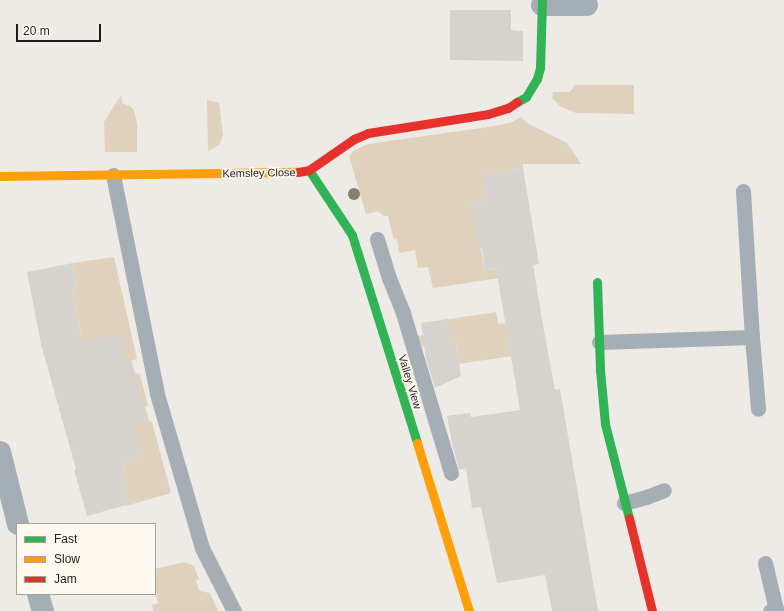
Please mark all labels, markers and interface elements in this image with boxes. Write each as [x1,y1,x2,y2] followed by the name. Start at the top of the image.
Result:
[18,16,103,42] scale bar
[23,24,50,38] text: 20 m
[222,166,296,180] street label: Kemsley Close
[396,353,424,411] street label: Valley View
[16,523,156,595] legend
[54,532,77,546] text: Fast
[54,552,80,566] text: Slow
[54,572,77,586] text: Jam

